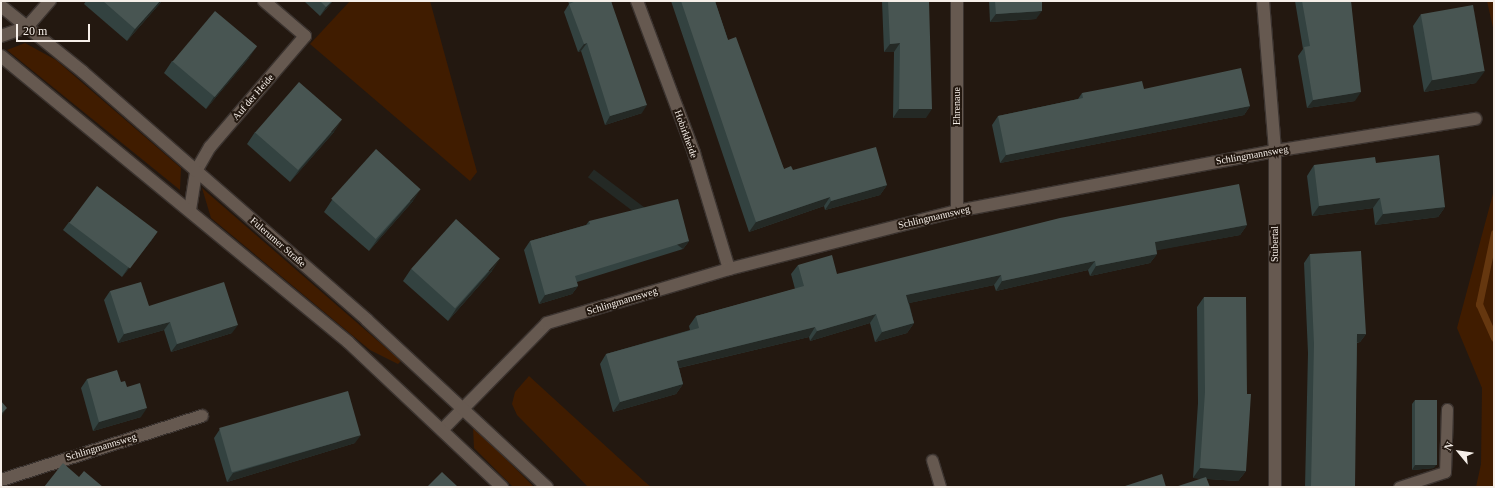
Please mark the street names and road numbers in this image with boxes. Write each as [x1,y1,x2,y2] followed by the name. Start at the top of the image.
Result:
[230,71,276,123] street label: Auf der Heide
[951,87,963,125] street label: Ehrenaue
[672,108,700,160] street label: Hobirkheide
[1215,143,1289,167] street label: Schlingmannsweg
[897,203,971,231] street label: Schlingmannsweg
[248,215,308,269] street label: Fulerumer Straße
[1269,226,1281,262] street label: Stubertal
[585,285,659,317] street label: Schlingmannsweg
[64,431,138,463] street label: Schlingmannsweg

